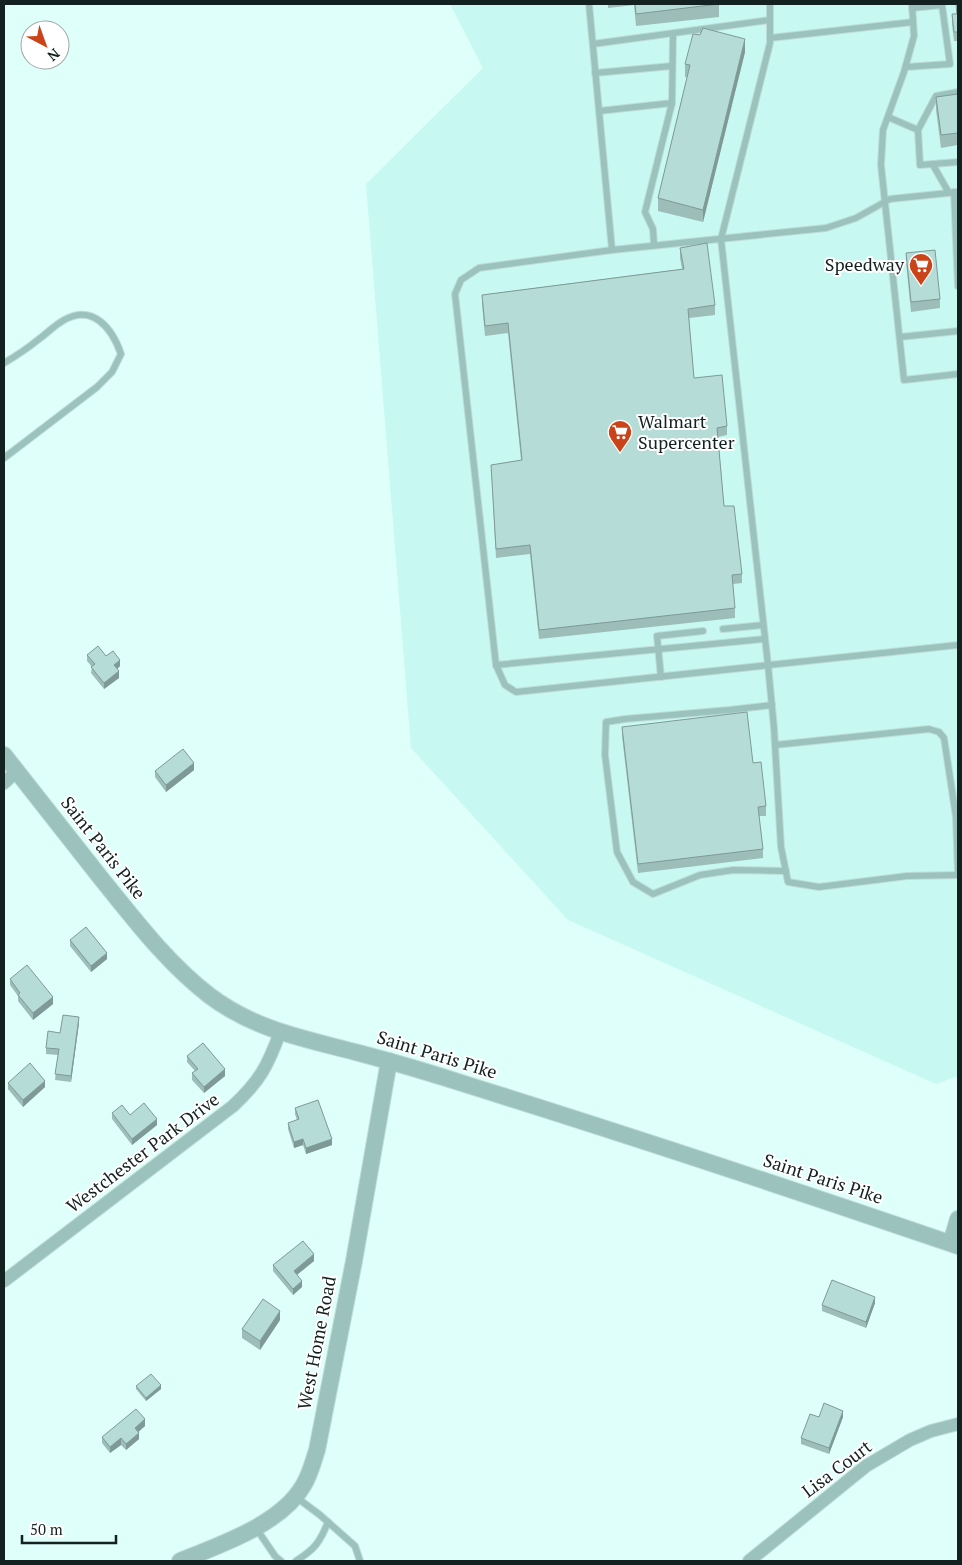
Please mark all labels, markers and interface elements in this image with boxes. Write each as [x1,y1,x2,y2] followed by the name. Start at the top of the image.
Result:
[20,20,70,70] north arrow
[43,45,64,66] text: N
[825,252,905,276] place label: Speedway
[908,252,934,286] supermarket icon: Speedway
[638,409,735,454] place label: Walmart Supercenter
[607,419,633,453] supermarket icon: Walmart Supercenter
[56,791,152,904] street label: Saint Paris Pike
[374,1024,500,1084] street label: Saint Paris Pike
[61,1087,224,1218] street label: Westchester Park Drive
[760,1147,886,1209] street label: Saint Paris Pike
[291,1274,341,1412] street label: West Home Road
[797,1434,876,1502] street label: Lisa Court
[22,1512,116,1544] scale bar
[30,1519,63,1539] text: 50 m

